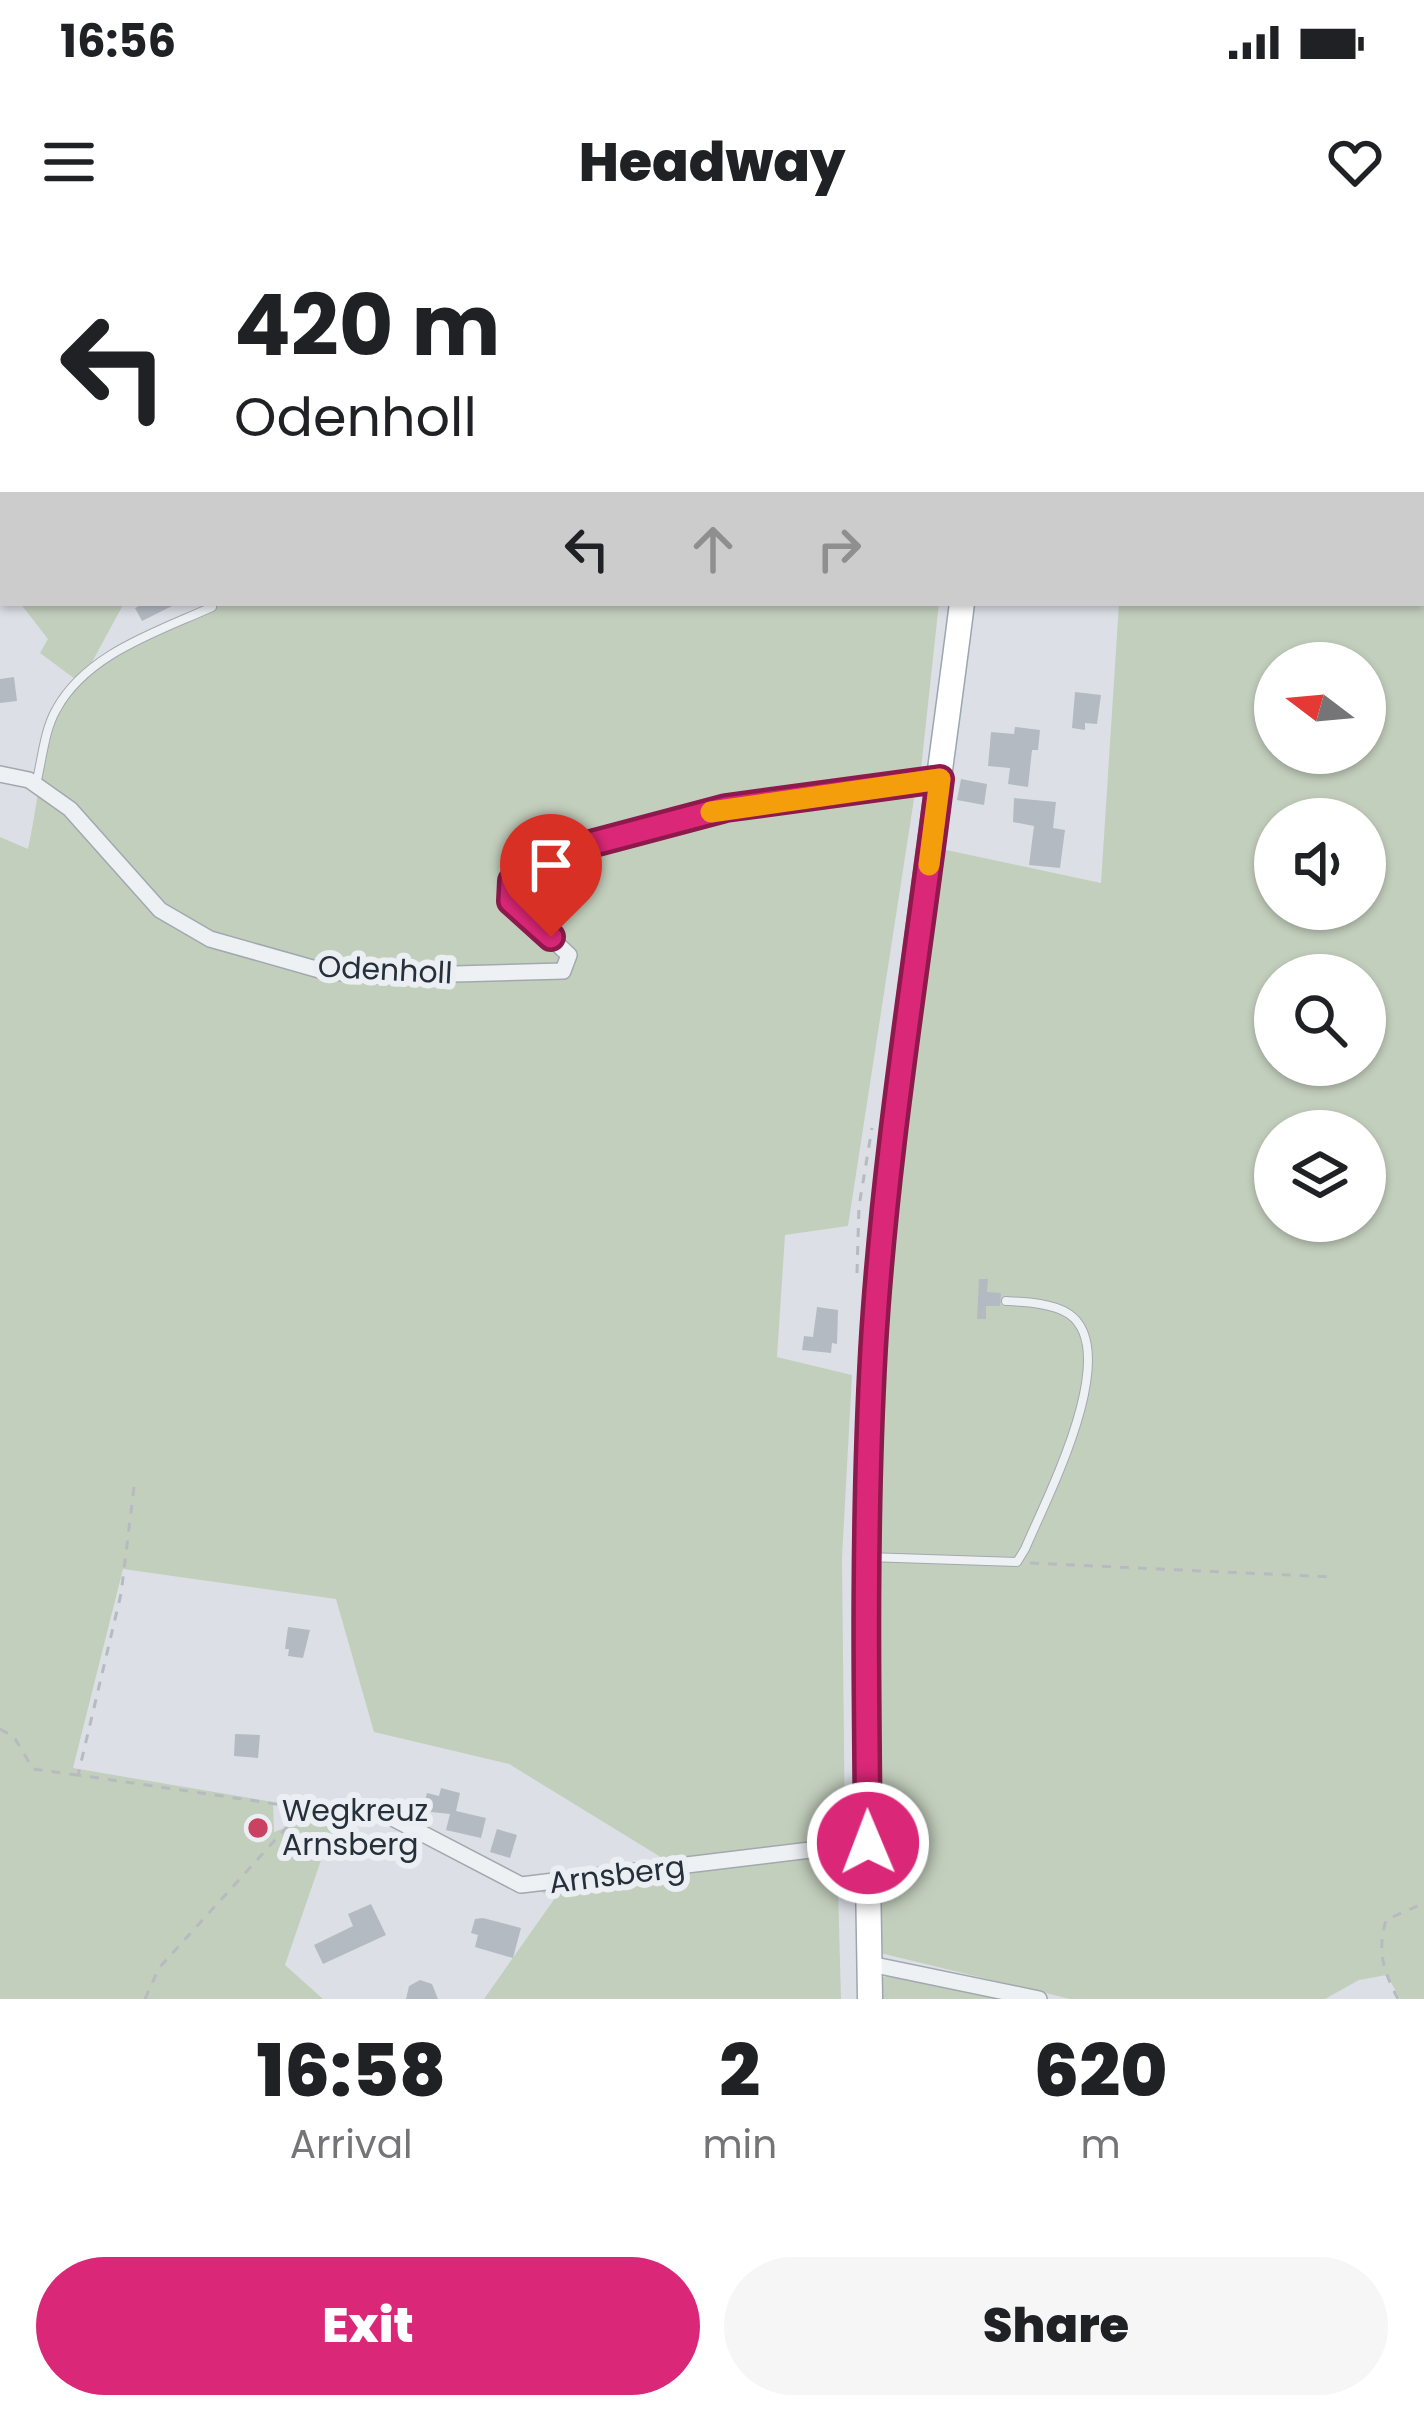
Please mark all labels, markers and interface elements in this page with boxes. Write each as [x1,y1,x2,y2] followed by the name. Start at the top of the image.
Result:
[60,10,176,73] text: 16:56
[579,124,845,200] text: Headway
[36,129,102,195] icon: menu
[1322,129,1388,195] icon: heart
[234,267,500,384] text: 420 m
[36,288,192,444] icon: left
[234,379,477,455] text: Odenholl
[554,516,620,582] icon: left
[680,516,746,582] icon: ahead
[806,516,872,582] icon: right
[1254,642,1386,774] north arrow
[1254,642,1386,1242] map controls
[1254,798,1386,930] button: sound
[500,814,602,937] pin
[518,832,584,898] icon: arrive
[317,945,453,994] street label: Odenholl
[1254,954,1386,1086] button: search
[1254,1110,1386,1242] button: layers
[805,1780,931,1906] position arrow
[282,1789,428,1866] place label: Wegkreuz Arnsberg
[245,1815,271,1841] marker: Wegkreuz Arnsberg
[547,1845,687,1904] street label: Arnsberg
[256,2020,446,2121] text: 16:58
[719,2020,760,2121] text: 2
[1034,2020,1168,2121] text: 620
[290,2117,413,2172] text: Arrival
[702,2117,777,2172] text: min
[1080,2117,1121,2172] text: m
[36,2257,700,2395] button: Exit
[724,2257,1388,2395] button: Share

